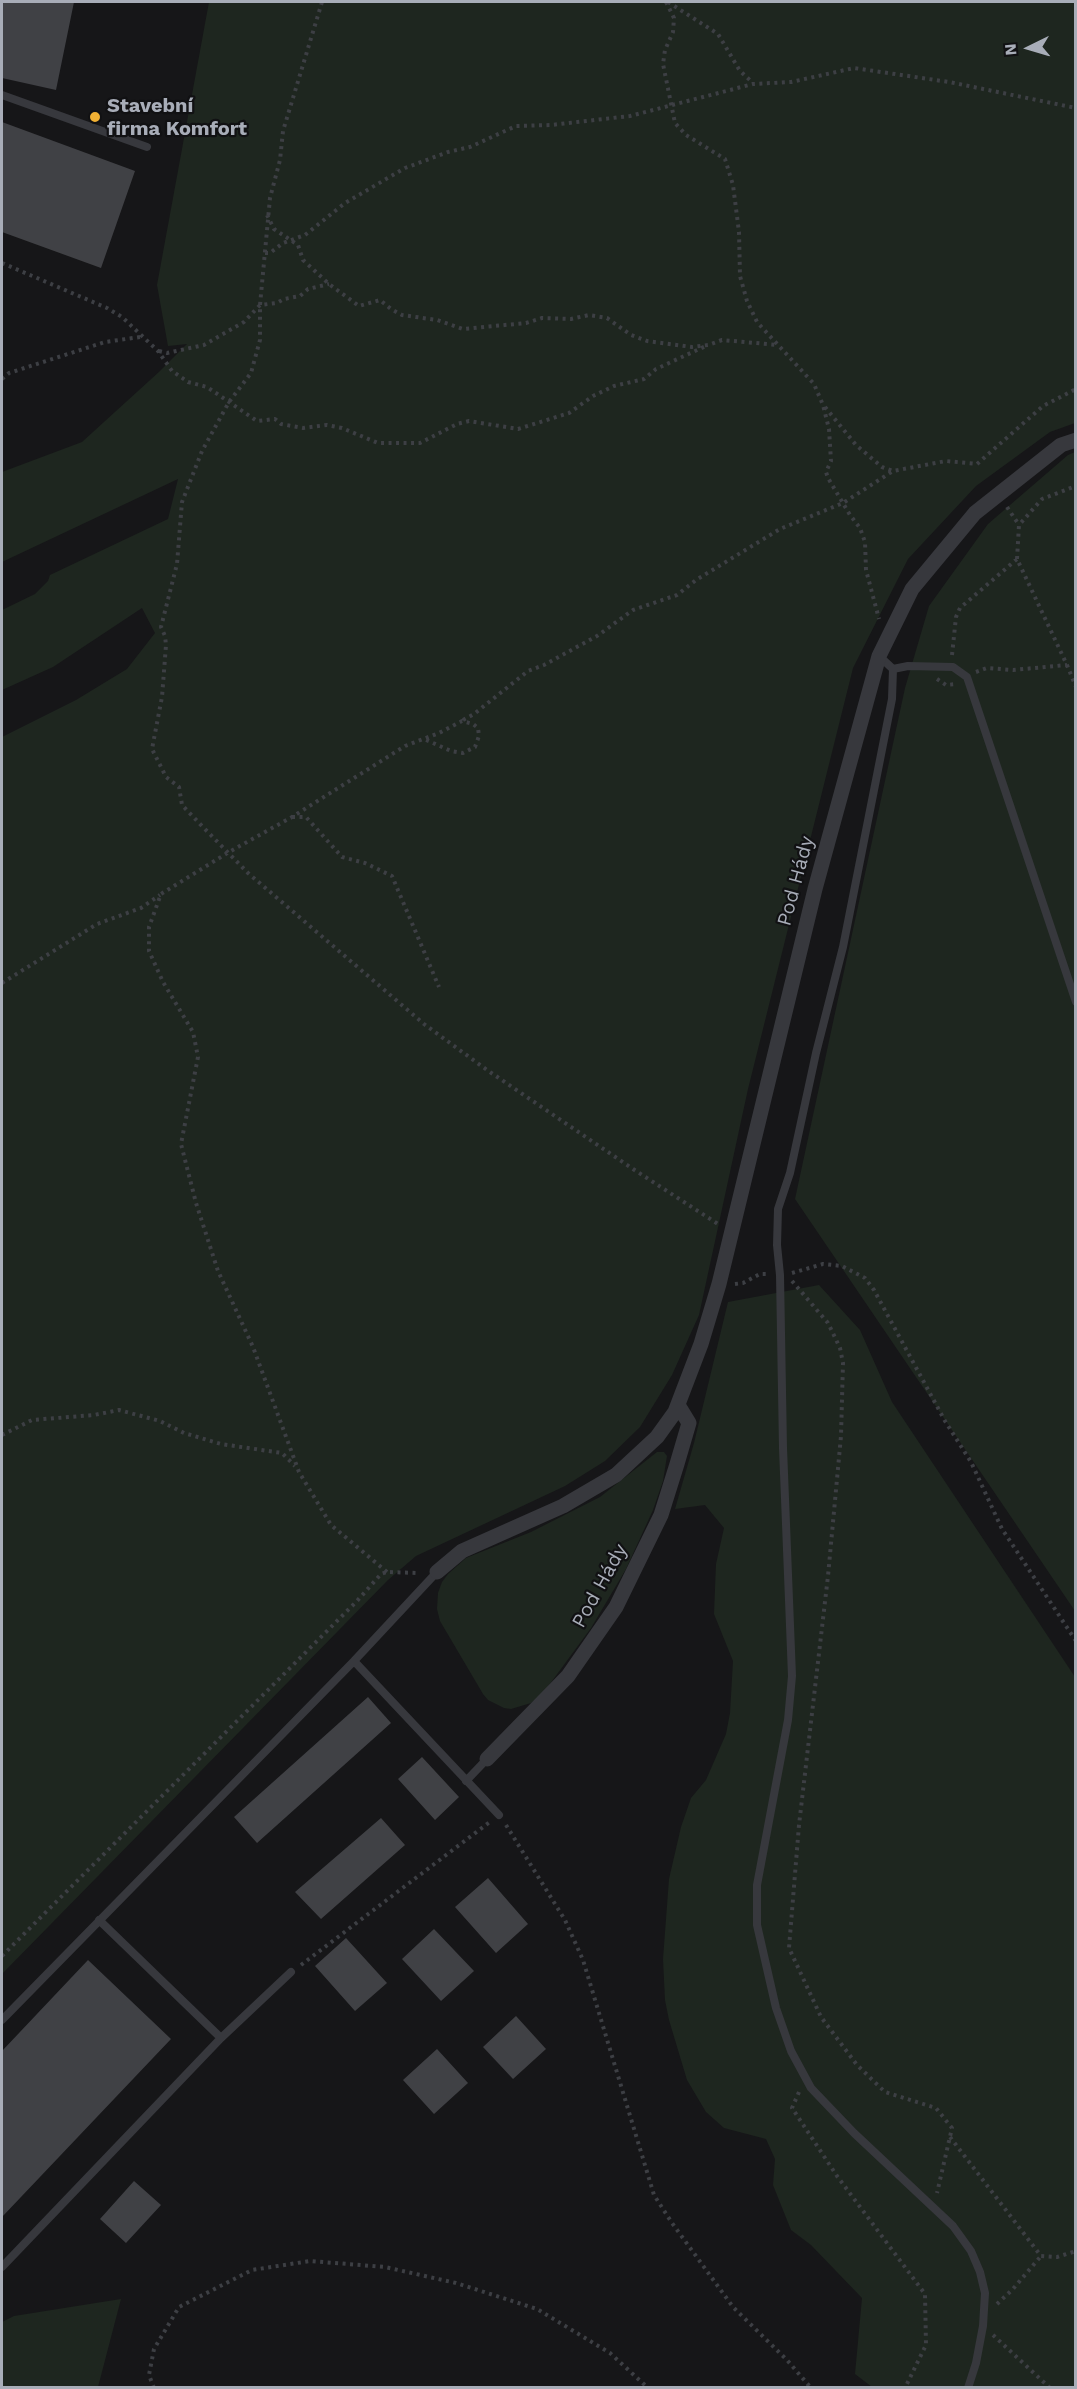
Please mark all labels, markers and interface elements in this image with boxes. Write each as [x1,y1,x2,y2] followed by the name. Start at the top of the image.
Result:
[999,18,1059,78] north arrow
[1001,43,1021,56] text: N
[107,94,247,141] place label: Stavební firma Komfort
[88,110,102,124] marker: Stavební firma Komfort
[772,833,820,929] street label: Pod Hády
[567,1540,633,1632] street label: Pod Hády

